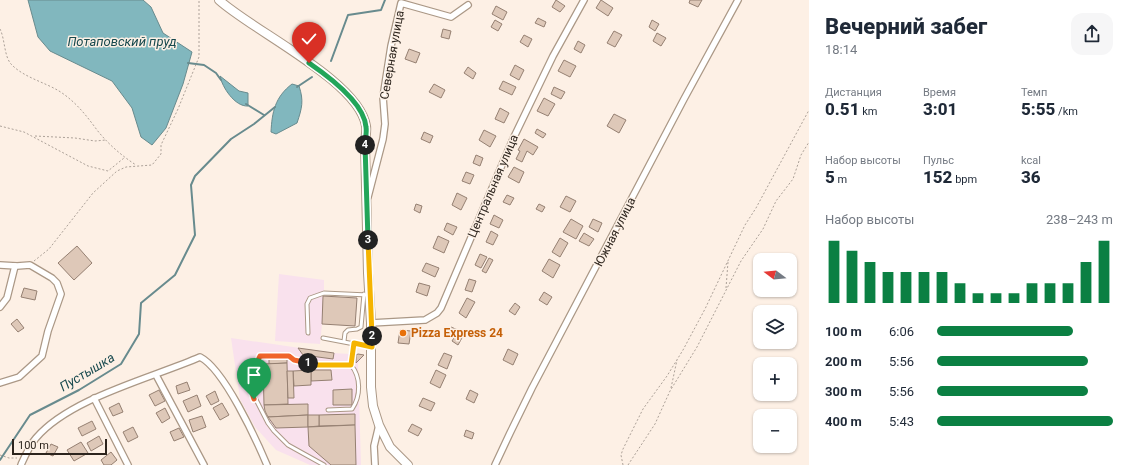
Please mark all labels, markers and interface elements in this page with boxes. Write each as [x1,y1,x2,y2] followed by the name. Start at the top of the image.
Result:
[377,9,407,101] street label: Северная улица
[1071,13,1113,55] button: share
[825,14,987,39] text: Вечерний забег
[292,22,326,63] pin
[298,28,320,50] icon: check
[67,34,177,49] water label: Потаповский пруд
[825,42,857,57] text: 18:14
[825,86,882,99] text: Дистанция
[923,86,956,99] text: Время
[1021,86,1047,99] text: Темп
[825,99,859,119] text: 0.51
[923,99,957,119] text: 3:01
[1021,99,1055,119] text: 5:55
[859,105,877,118] text: km
[1055,105,1078,118] text: /km
[465,132,521,240] street label: Центральная улица
[355,135,375,155] pin: 4
[362,138,368,151] text: 4
[825,154,901,167] text: Набор высоты
[923,154,954,167] text: Пульс
[1021,154,1041,167] text: kcal
[825,167,835,187] text: 5
[923,167,952,187] text: 152
[1021,167,1041,187] text: 36
[835,173,847,186] text: m
[952,173,977,186] text: bpm
[592,195,638,269] street label: Южная улица
[825,212,914,227] text: Набор высоты
[1046,212,1113,227] text: 238–243 m
[358,230,378,250] pin: 3
[365,233,371,246] text: 3
[753,253,797,297] north arrow
[753,253,797,453] map controls
[753,305,797,349] button: layers
[825,324,862,339] text: 100 m
[889,324,914,339] text: 6:06
[362,326,382,346] pin: 2
[411,326,503,340] place label: Pizza Express 24
[398,328,408,338] marker: Pizza Express 24
[369,329,375,342] text: 2
[57,350,117,394] water label: Пустышка
[298,353,318,373] pin: 1
[825,354,862,369] text: 200 m
[889,354,914,369] text: 5:56
[305,356,311,369] text: 1
[753,357,797,401] button: +
[237,358,271,399] pin
[243,364,265,386] icon: arrive
[825,384,862,399] text: 300 m
[889,384,914,399] text: 5:56
[753,409,797,453] button: −
[825,414,862,429] text: 400 m
[889,414,914,429] text: 5:43
[12,437,107,456] scale bar
[18,439,49,452] text: 100 m

